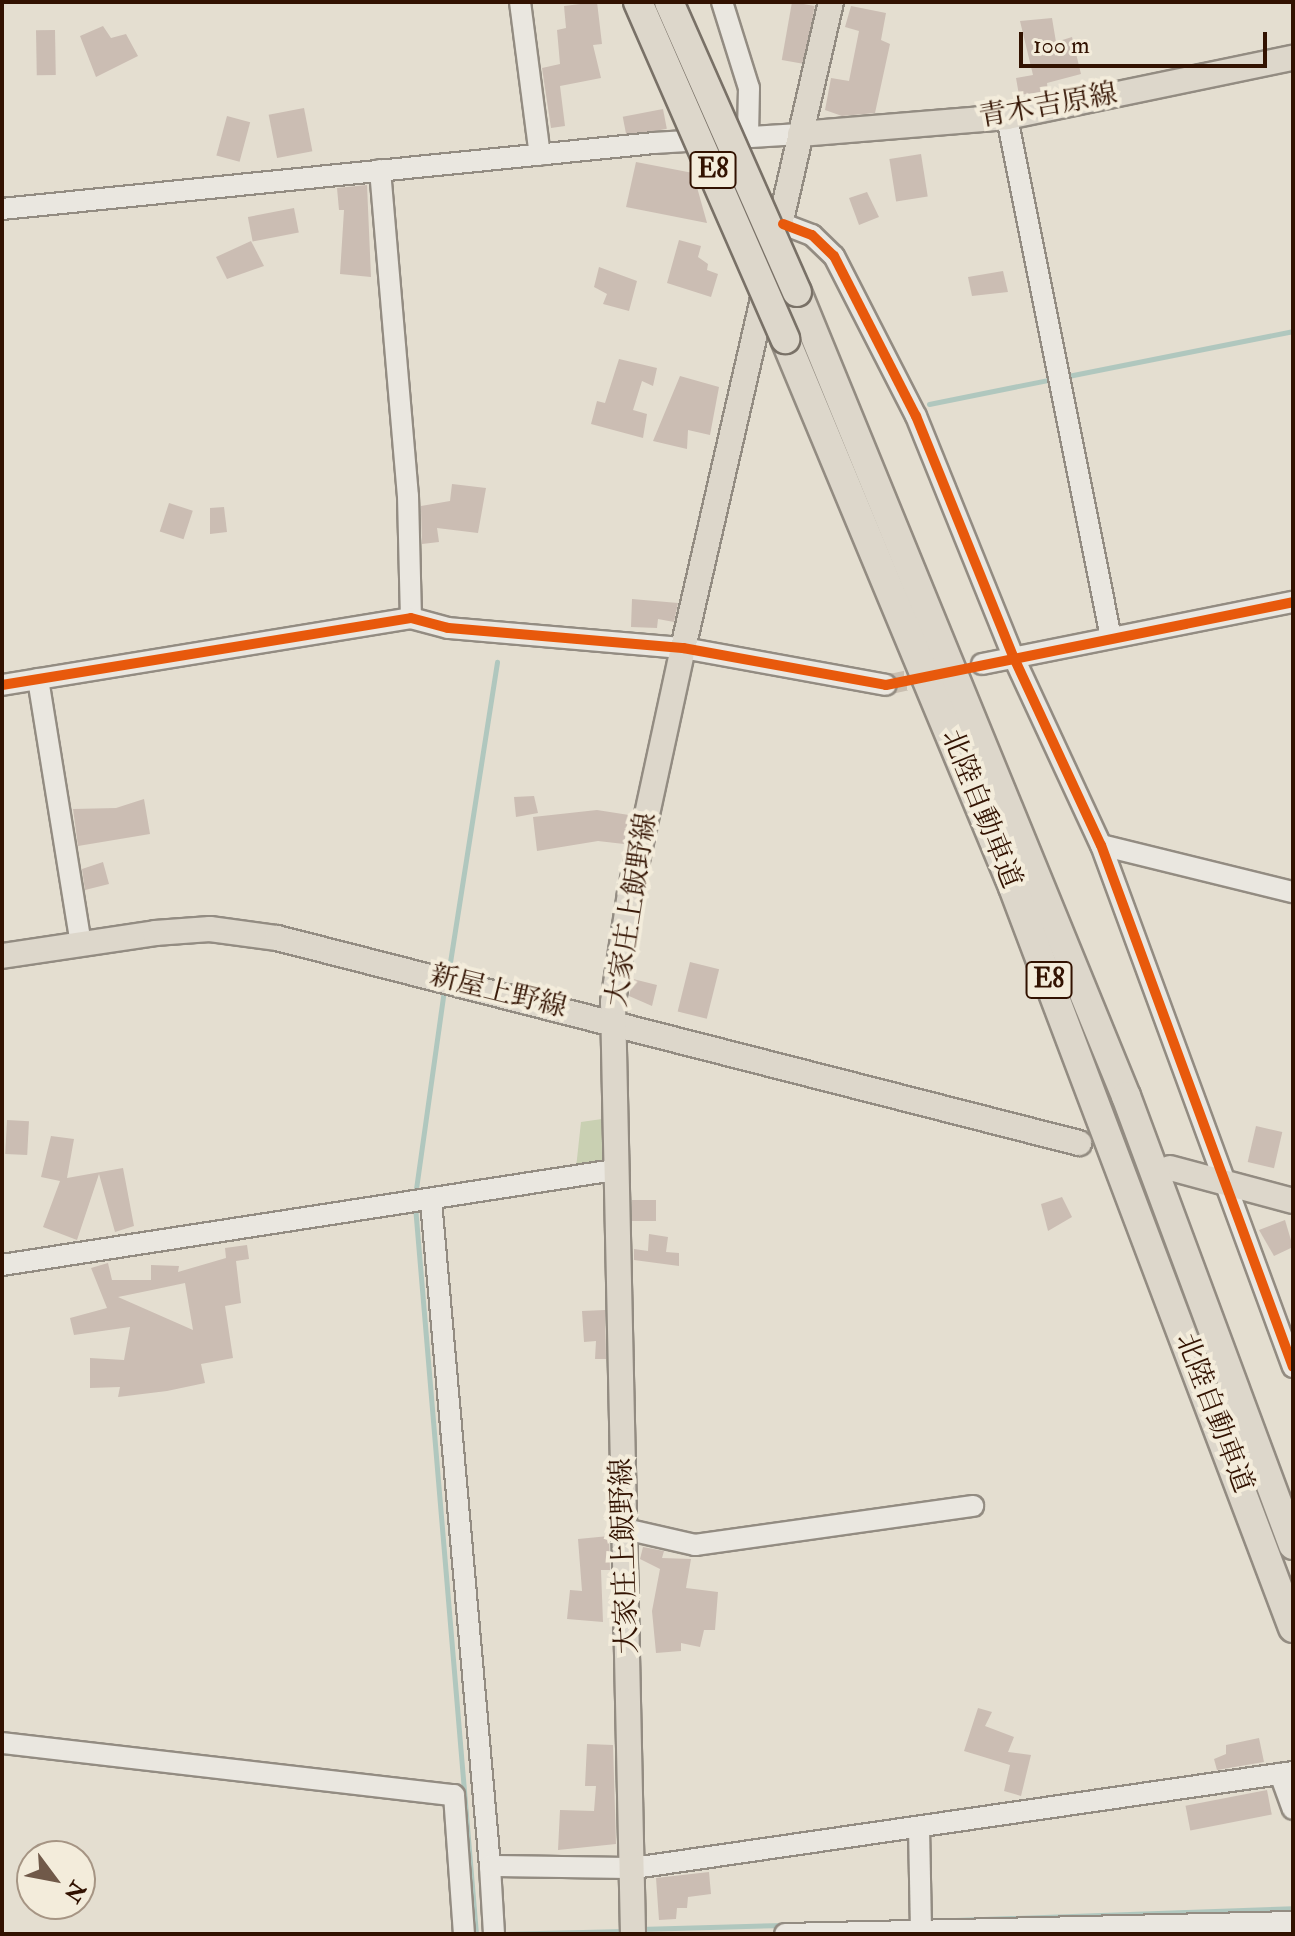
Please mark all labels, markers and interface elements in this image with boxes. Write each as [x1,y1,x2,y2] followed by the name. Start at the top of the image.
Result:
[1023,16,1271,66] scale bar
[1033,30,1090,61] text: 100 m
[976,77,1120,135] street label: 青木吉原線
[689,148,737,192] road number: E8
[934,725,1028,893] street label: 北陸自動車道
[600,811,664,1009] street label: 大家庄上飯野線
[1025,958,1073,1002] road number: E8
[426,959,570,1025] street label: 新屋上野線
[1168,1329,1260,1497] street label: 北陸自動車道
[605,1457,645,1655] street label: 大家庄上飯野線
[16,1840,96,1920] north arrow
[58,1876,92,1907] text: N

